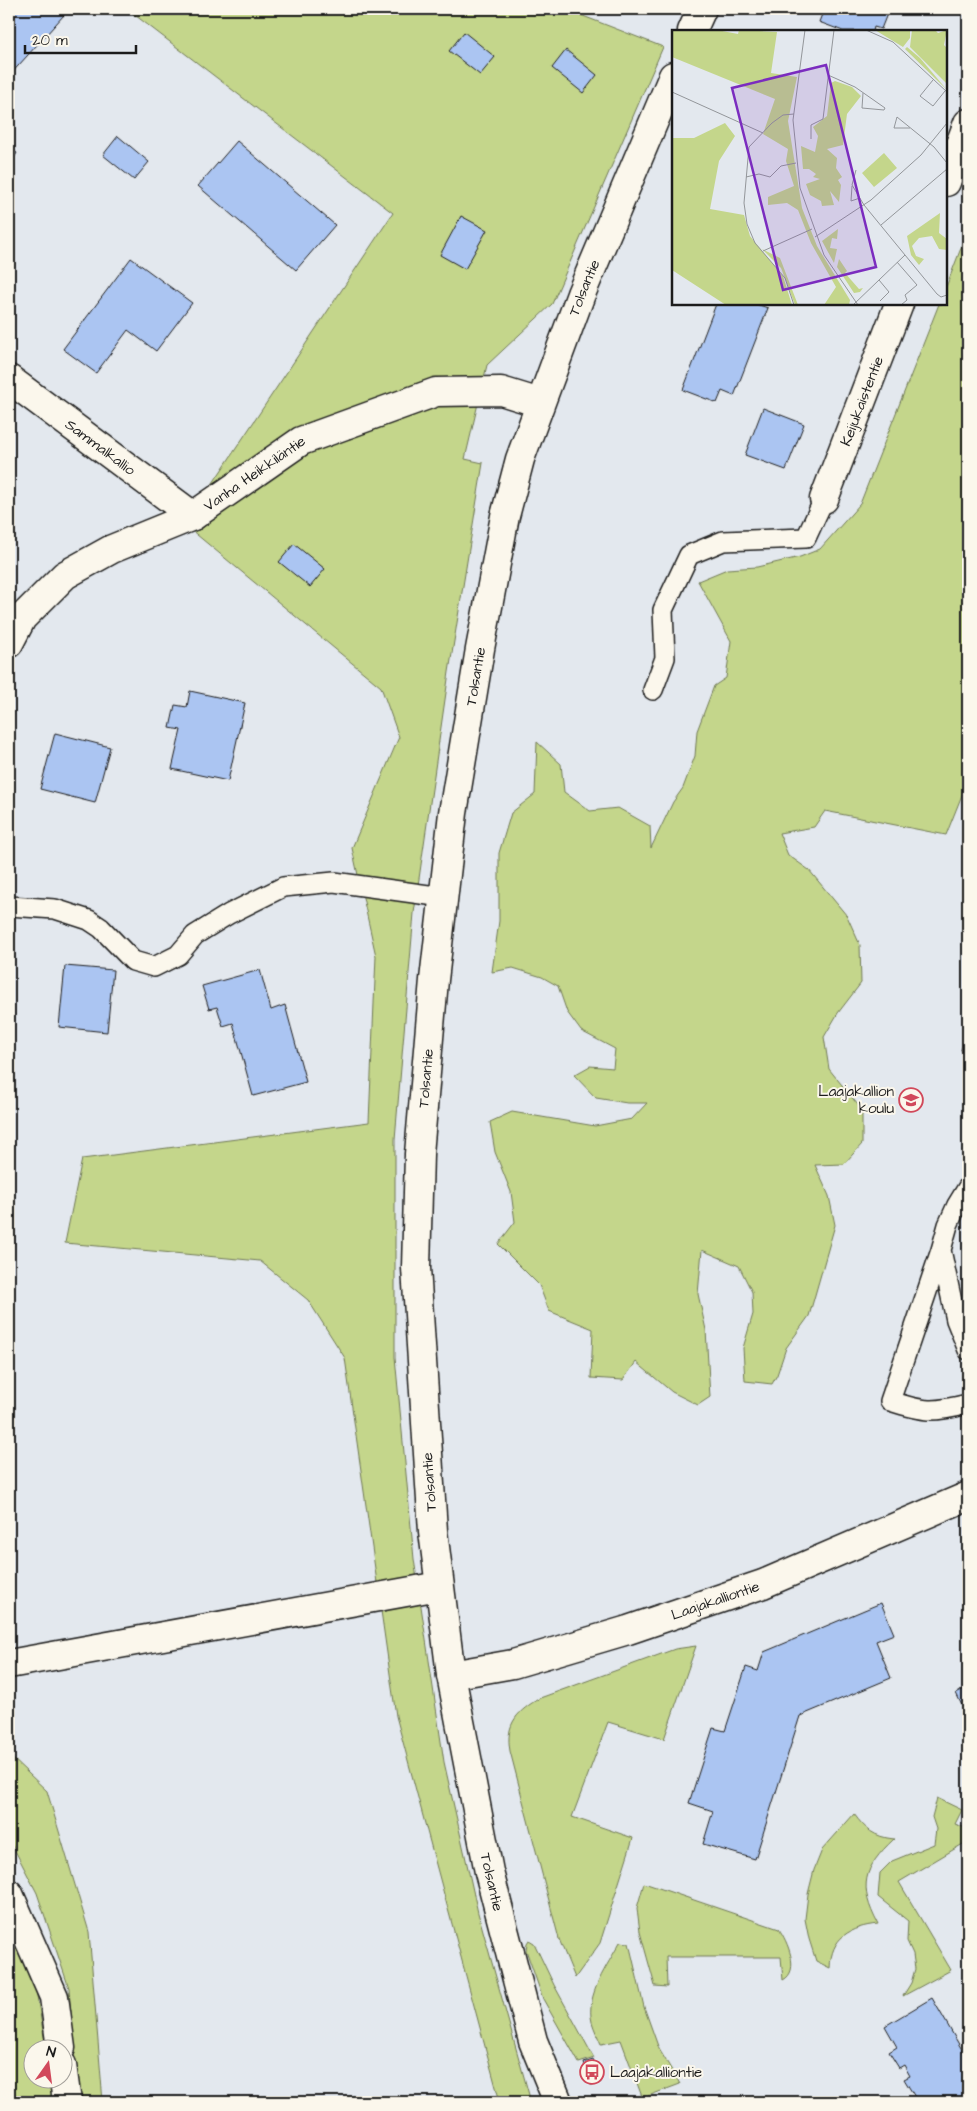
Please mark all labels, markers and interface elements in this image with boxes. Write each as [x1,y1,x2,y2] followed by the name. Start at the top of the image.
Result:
[25,22,136,54] scale bar
[32,30,68,51] text: 20 m
[672,30,947,305] inset map
[564,256,605,319] street label: Tolsantie
[835,353,889,449] street label: Keijukaistentie
[61,414,140,481] street label: Sammalkallio
[200,431,310,517] street label: Vanha Heikkiläntie
[461,646,491,708] street label: Tolsantie
[413,1048,439,1109] street label: Tolsantie
[818,1081,894,1119] place label: Laajakallion koulu
[898,1087,924,1113] school or university icon: Laajakallion koulu
[417,1452,442,1512] street label: Tolsantie
[668,1576,762,1626] street label: Laajakalliontie
[475,1851,508,1913] street label: Tolsantie
[22,2038,72,2088] north arrow
[44,2042,58,2063] text: N
[579,2059,605,2085] bus stop icon: Laajakalliontie
[610,2062,702,2083] place label: Laajakalliontie

